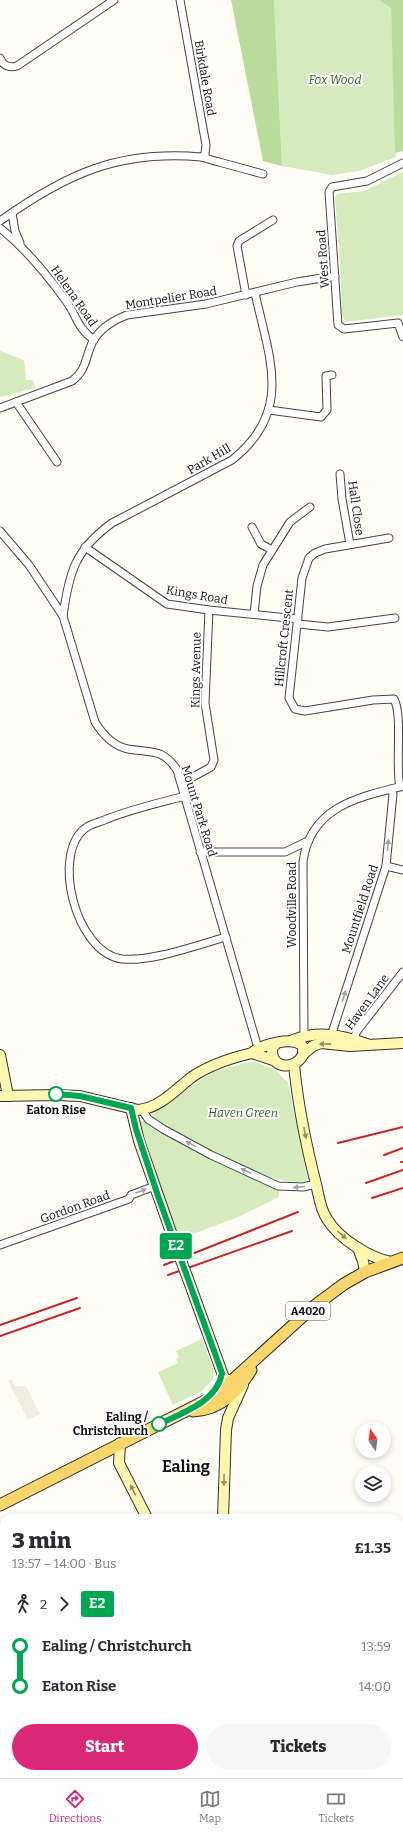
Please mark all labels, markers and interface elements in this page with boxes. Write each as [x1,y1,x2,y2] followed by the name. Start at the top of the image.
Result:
[191,39,219,117] street label: Birkdale Road
[309,73,361,87] park label: Fox Wood
[314,229,332,289] street label: West Road
[48,263,100,329] street label: Helena Road
[124,284,218,312] street label: Montpelier Road
[185,441,234,477] street label: Park Hill
[345,480,367,536] street label: Hall Close
[165,583,229,607] street label: Kings Road
[272,588,296,688] street label: Hillcroft Crescent
[188,632,204,708] street label: Kings Avenue
[178,763,220,859] street label: Mount Park Road
[385,839,392,851] one-way arrow
[285,862,299,948] street label: Woodville Road
[339,863,381,955] street label: Mountfield Road
[342,971,392,1033] street label: Haven Lane
[341,990,347,1002] one-way arrow
[318,1041,331,1047] one-way arrow
[48,1086,64,1102] marker: Eaton Rise
[26,1103,86,1117] place label: Eaton Rise
[208,1106,278,1120] park label: Haven Green
[302,1127,308,1139] one-way arrow
[185,1141,197,1147] one-way arrow
[240,1168,251,1174] one-way arrow
[293,1183,305,1190] one-way arrow
[38,1188,112,1226] street label: Gordon Road
[135,1188,147,1194] one-way arrow
[336,1230,347,1239] one-way arrow
[158,1233,194,1259] line badge: E2
[168,1237,184,1254] text: E2
[286,1302,330,1320] road number: A4020
[73,1410,149,1438] place label: Ealing / Christchurch
[151,1416,167,1432] marker: Ealing / Christchurch
[355,1422,391,1458] north arrow
[355,1422,391,1502] map controls
[162,1457,210,1476] district label: Ealing
[355,1466,391,1502] button: layers
[221,1474,227,1487] one-way arrow
[130,1485,136,1496] one-way arrow
[12,1527,71,1554] text: 3 min
[354,1539,391,1557] text: £1.35
[12,1556,117,1571] text: 13:57 – 14:00 · Bus
[12,1593,34,1615] icon: walk
[53,1593,75,1615] icon: forward
[89,1595,106,1612] text: E2
[40,1597,47,1612] text: 2
[42,1637,192,1655] text: Ealing / Christchurch
[361,1639,391,1654] text: 13:59
[42,1677,116,1695] text: Eaton Rise
[359,1679,391,1694] text: 14:00
[12,1724,198,1770] button: Start
[206,1724,391,1770] button: Tickets
[49,1788,102,1825] tab: Directions
[199,1788,221,1825] tab: Map
[318,1788,354,1825] tab: Tickets

